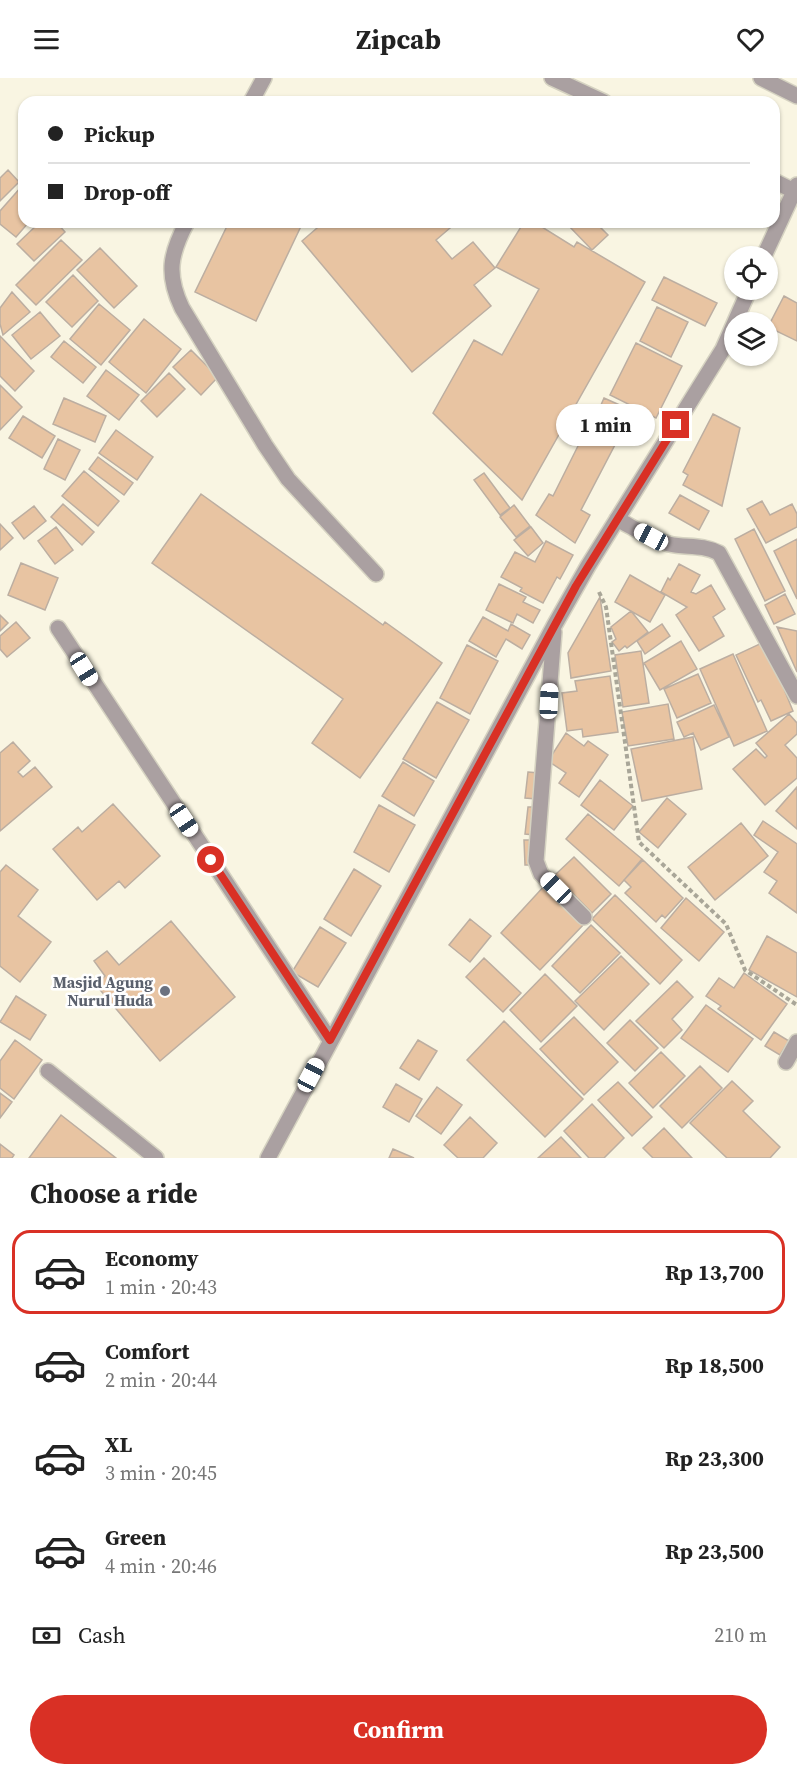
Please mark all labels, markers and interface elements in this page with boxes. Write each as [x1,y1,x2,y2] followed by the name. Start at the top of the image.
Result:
[356,21,441,58] text: Zipcab
[30,23,63,56] icon: menu
[734,23,767,56] icon: heart
[84,119,155,149] text: Pickup
[84,177,170,207] text: Drop-off
[724,246,778,366] map controls
[724,246,778,300] button: locate
[724,312,778,366] button: layers
[556,404,655,446] callout: 1 min
[580,411,631,439] text: 1 min
[662,411,689,438] route end
[631,521,671,553] car
[67,649,101,689] car
[539,683,559,719] car
[166,800,202,840] car
[197,846,224,873] route start
[537,869,575,907] car
[53,971,154,1011] place label: Masjid Agung Nurul Huda
[158,984,172,998] marker: Masjid Agung Nurul Huda
[295,1055,327,1095] car
[30,1175,198,1212] text: Choose a ride
[105,1243,199,1273] text: Economy
[33,1245,87,1299] icon: car
[665,1257,764,1287] text: Rp 13,700
[105,1273,217,1301] text: 1 min · 20:43
[105,1336,189,1366] text: Comfort
[33,1338,87,1392] icon: car
[665,1350,764,1380] text: Rp 18,500
[105,1366,217,1394] text: 2 min · 20:44
[105,1429,132,1459] text: XL
[33,1431,87,1485] icon: car
[665,1443,764,1473] text: Rp 23,300
[105,1459,217,1487] text: 3 min · 20:45
[105,1522,166,1552] text: Green
[33,1524,87,1578] icon: car
[665,1536,764,1566] text: Rp 23,500
[105,1552,217,1580] text: 4 min · 20:46
[30,1619,63,1652] icon: cash
[78,1620,126,1650] text: Cash
[714,1621,767,1649] text: 210 m
[30,1695,767,1764] button: Confirm

